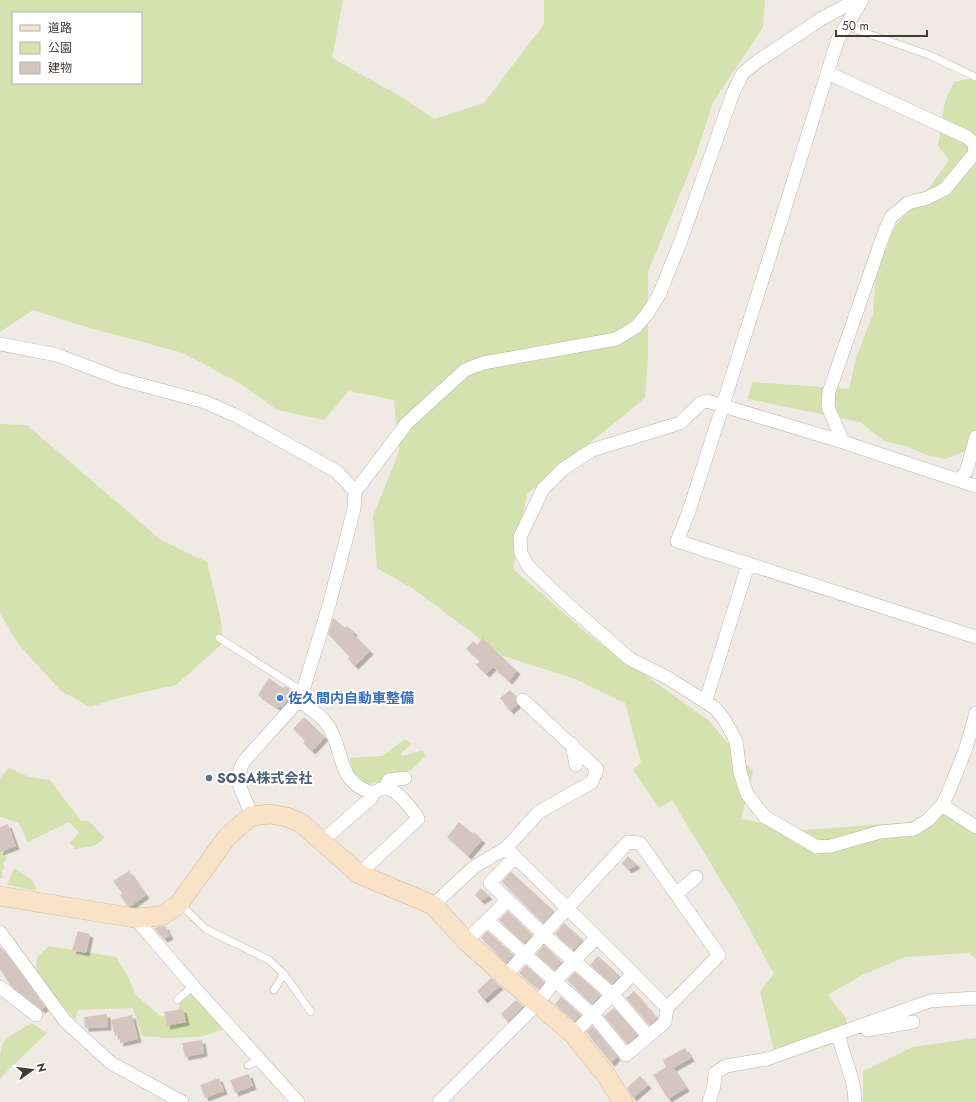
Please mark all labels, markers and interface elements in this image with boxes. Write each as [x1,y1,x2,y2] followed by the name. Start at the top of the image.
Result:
[12,12,142,84] legend
[836,12,927,38] scale bar
[842,17,869,35] text: 50 m
[48,19,72,37] text: 道路
[48,39,72,57] text: 公園
[48,59,72,77] text: 建物
[288,688,414,708] place label: 佐久間内自動車整備
[275,693,285,703] marker: 佐久間内自動車整備
[217,768,312,788] place label: SOSA株式会社
[204,773,214,783] marker: SOSA株式会社
[12,1050,52,1090] north arrow
[33,1061,51,1074] text: N

